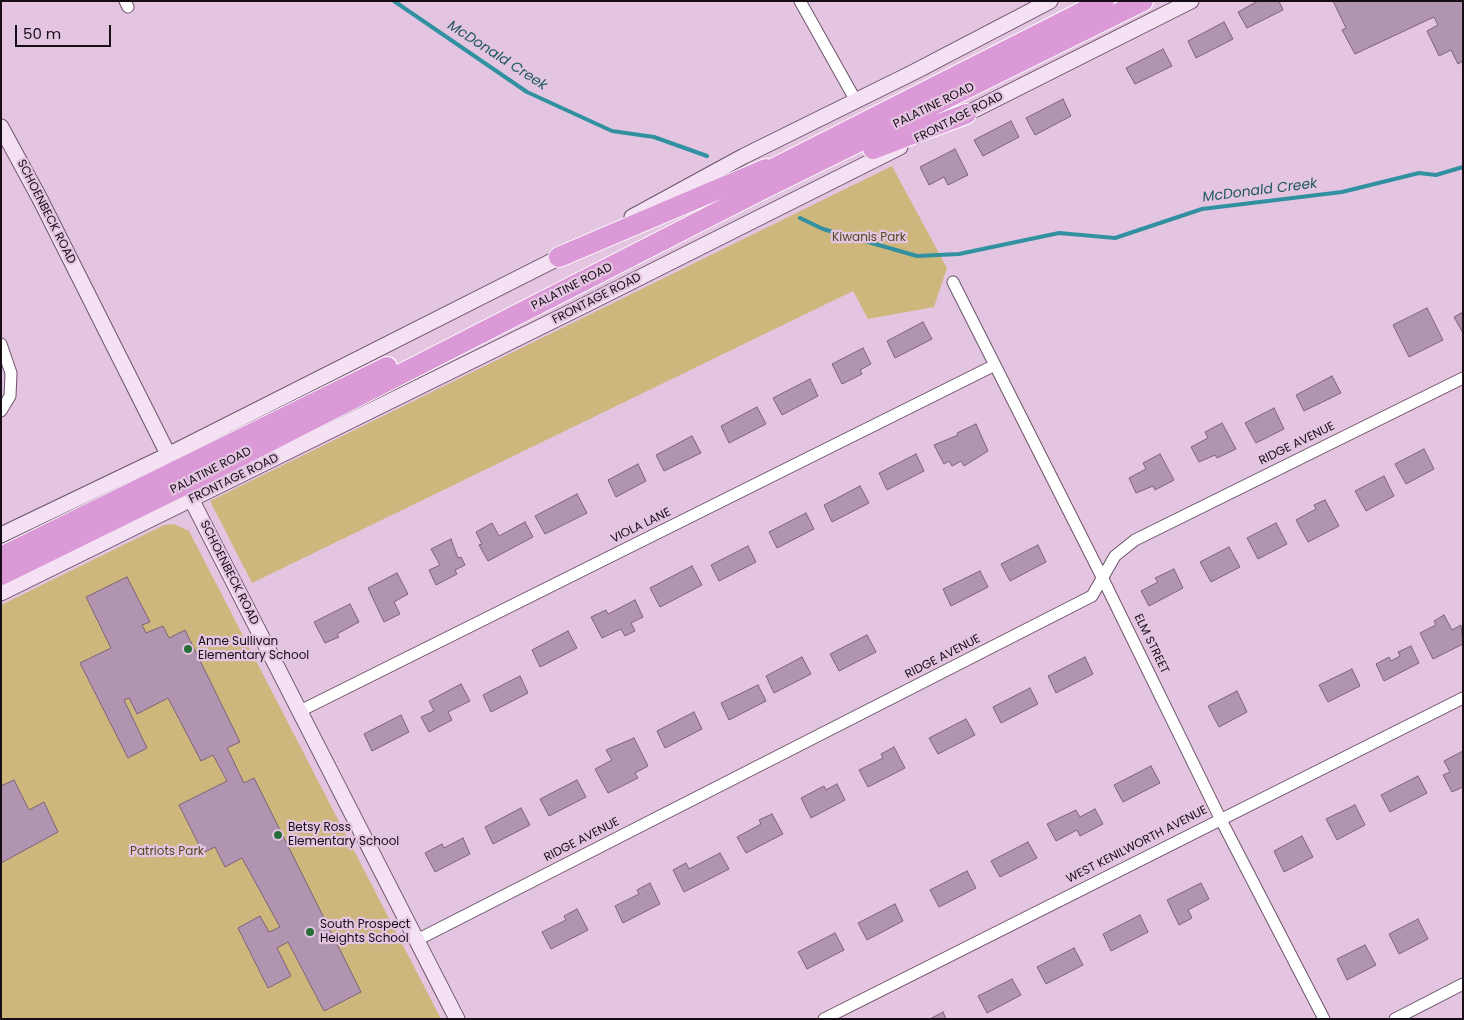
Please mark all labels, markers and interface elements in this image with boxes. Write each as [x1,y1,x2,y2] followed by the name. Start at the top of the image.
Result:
[18,15,114,47] scale bar
[444,17,550,95] water label: McDonald Creek
[23,23,61,44] text: 50 m
[891,80,977,132] street label: PALATINE ROAD
[912,89,1006,147] street label: FRONTAGE ROAD
[13,157,79,267] street label: SCHOENBECK ROAD
[1202,176,1318,206] water label: McDonald Creek
[832,231,906,245] park label: Kiwanis Park
[529,260,615,314] street label: PALATINE ROAD
[550,270,644,328] street label: FRONTAGE ROAD
[1257,419,1337,469] street label: RIDGE AVENUE
[168,444,254,498] street label: PALATINE ROAD
[187,451,281,507] street label: FRONTAGE ROAD
[609,505,673,547] street label: VIOLA LANE
[196,518,262,628] street label: SCHOENBECK ROAD
[1130,612,1172,676] street label: ELM STREET
[903,632,983,682] street label: RIDGE AVENUE
[198,635,309,663] place label: Anne Sullivan Elementary School
[182,643,194,655] marker: Anne Sullivan Elementary School
[1064,803,1210,887] street label: WEST KENILWORTH AVENUE
[542,815,622,865] street label: RIDGE AVENUE
[288,821,399,849] place label: Betsy Ross Elementary School
[272,829,284,841] marker: Betsy Ross Elementary School
[130,845,204,859] park label: Patriots Park
[320,918,410,946] place label: South Prospect Heights School
[304,926,316,938] marker: South Prospect Heights School

